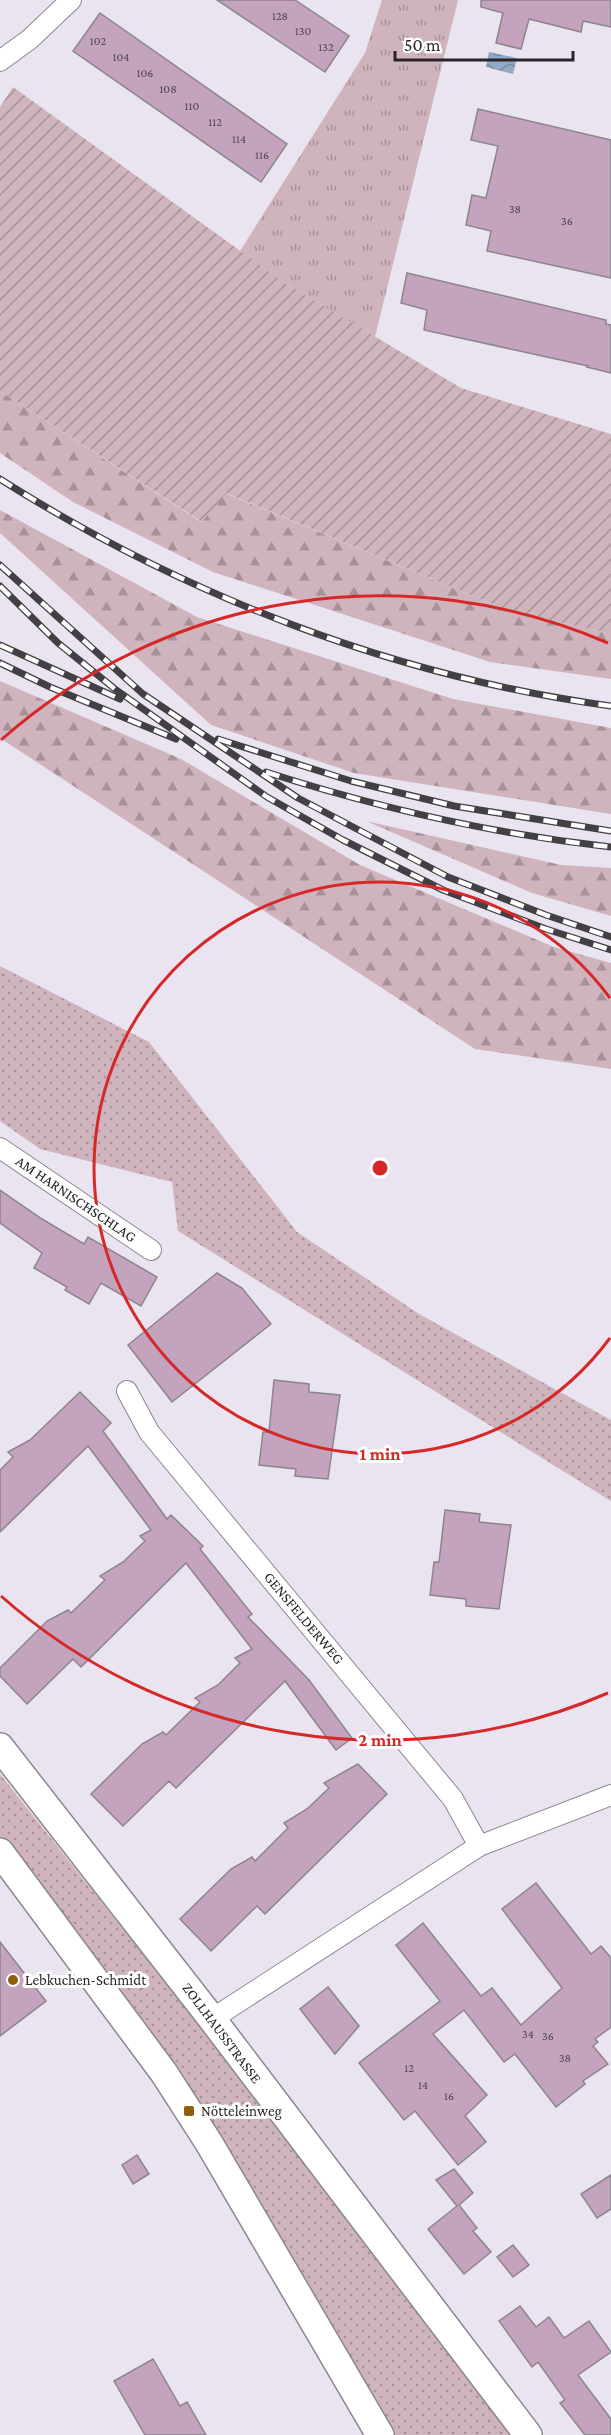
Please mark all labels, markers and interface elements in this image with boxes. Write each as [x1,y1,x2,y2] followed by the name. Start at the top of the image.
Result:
[272,9,288,23] house number: 128
[295,24,311,38] house number: 130
[395,24,574,62] scale bar
[90,34,106,48] house number: 102
[404,35,441,55] text: 50 m
[318,40,334,54] house number: 132
[113,50,129,64] house number: 104
[137,66,153,80] house number: 106
[159,82,177,96] house number: 108
[185,99,200,113] house number: 110
[208,115,222,129] house number: 112
[232,132,246,146] house number: 114
[255,148,269,162] house number: 116
[509,202,521,216] house number: 38
[561,214,573,228] house number: 36
[13,1153,139,1245] street label: AM HARNISCHSCHLAG
[370,1158,390,1178] centre of rings
[360,1444,401,1464] text: 1 min
[261,1569,347,1667] street label: GENSFELDERWEG
[358,1730,402,1750] text: 2 min
[25,1972,147,1988] place label: Lebkuchen-Schmidt
[6,1973,20,1987] marker: Lebkuchen-Schmidt
[179,1980,265,2086] street label: ZOLLHAUSSTRASSE
[522,2027,534,2041] house number: 34
[542,2029,554,2043] house number: 36
[559,2051,571,2065] house number: 38
[404,2061,414,2075] house number: 12
[418,2078,428,2092] house number: 14
[444,2089,454,2103] house number: 16
[201,2103,282,2120] place label: Nötteleinweg
[182,2104,196,2118] marker: Nötteleinweg

